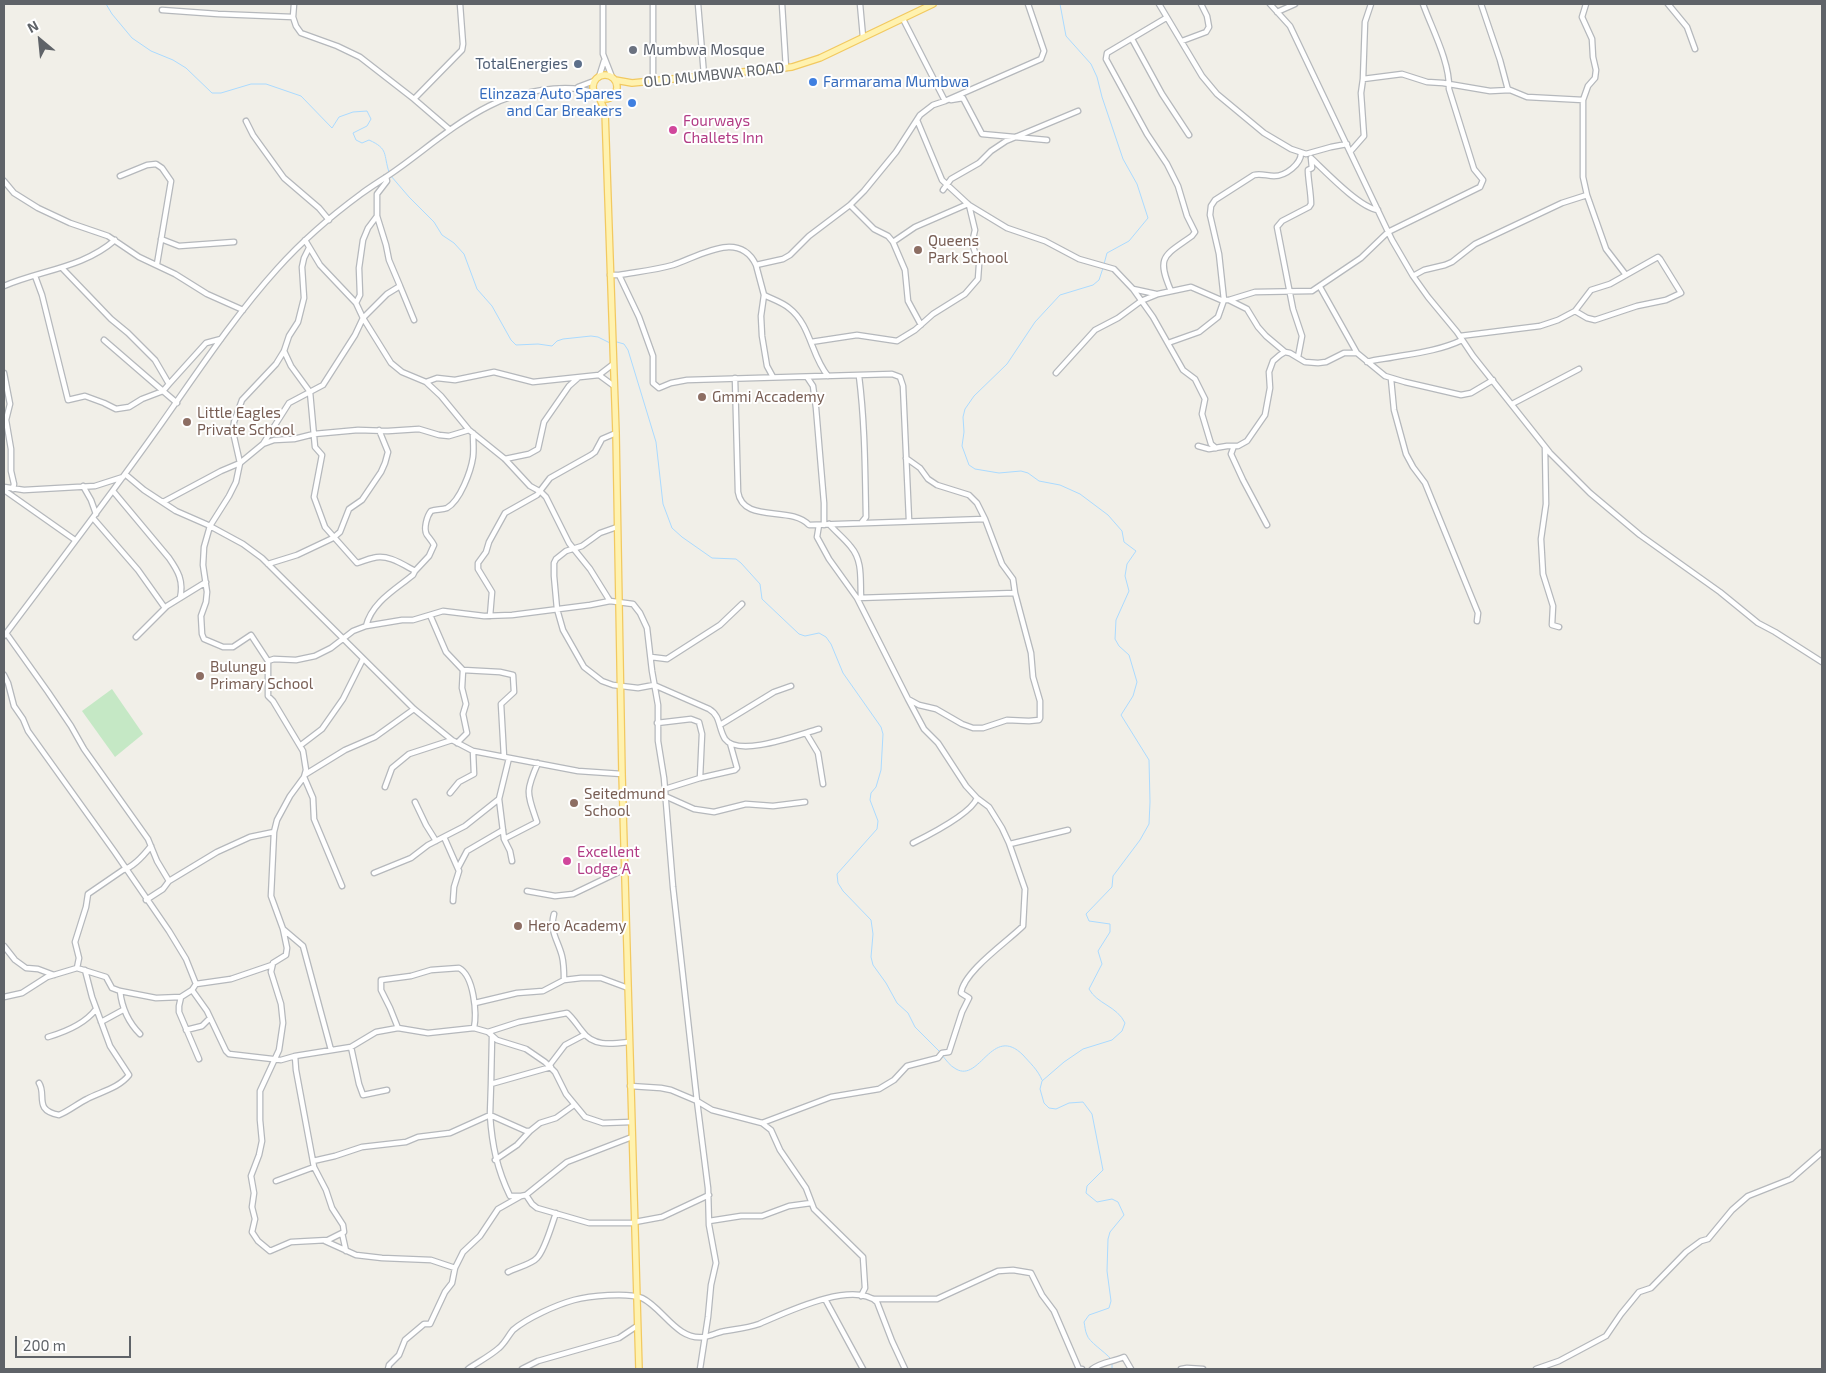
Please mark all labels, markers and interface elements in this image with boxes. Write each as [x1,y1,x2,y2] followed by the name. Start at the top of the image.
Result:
[15,15,65,65] north arrow
[24,16,41,36] text: N
[643,41,765,59] place label: Mumbwa Mosque
[627,44,639,56] marker: Mumbwa Mosque
[475,55,568,73] place label: TotalEnergies
[572,58,584,70] marker: TotalEnergies
[643,59,785,91] street label: OLD MUMBWA ROAD
[823,73,969,91] place label: Farmarama Mumbwa
[807,76,819,88] marker: Farmarama Mumbwa
[479,85,622,120] place label: Elinzaza Auto Spares and Car Breakers
[626,97,638,109] marker: Elinzaza Auto Spares and Car Breakers
[683,112,764,147] place label: Fourways Challets Inn
[667,124,679,136] marker: Fourways Challets Inn
[928,232,1008,267] place label: Queens Park School
[912,244,924,256] marker: Queens Park School
[712,388,825,406] place label: Gmmi Accademy
[696,391,708,403] marker: Gmmi Accademy
[197,404,295,439] place label: Little Eagles Private School
[181,416,193,428] marker: Little Eagles Private School
[210,658,313,693] place label: Bulungu Primary School
[194,670,206,682] marker: Bulungu Primary School
[584,785,666,820] place label: Seitedmund School
[568,797,580,809] marker: Seitedmund School
[577,843,640,878] place label: Excellent Lodge A
[561,855,573,867] marker: Excellent Lodge A
[528,917,626,935] place label: Hero Academy
[512,920,524,932] marker: Hero Academy
[18,1326,134,1358] scale bar
[23,1336,66,1354] text: 200 m

